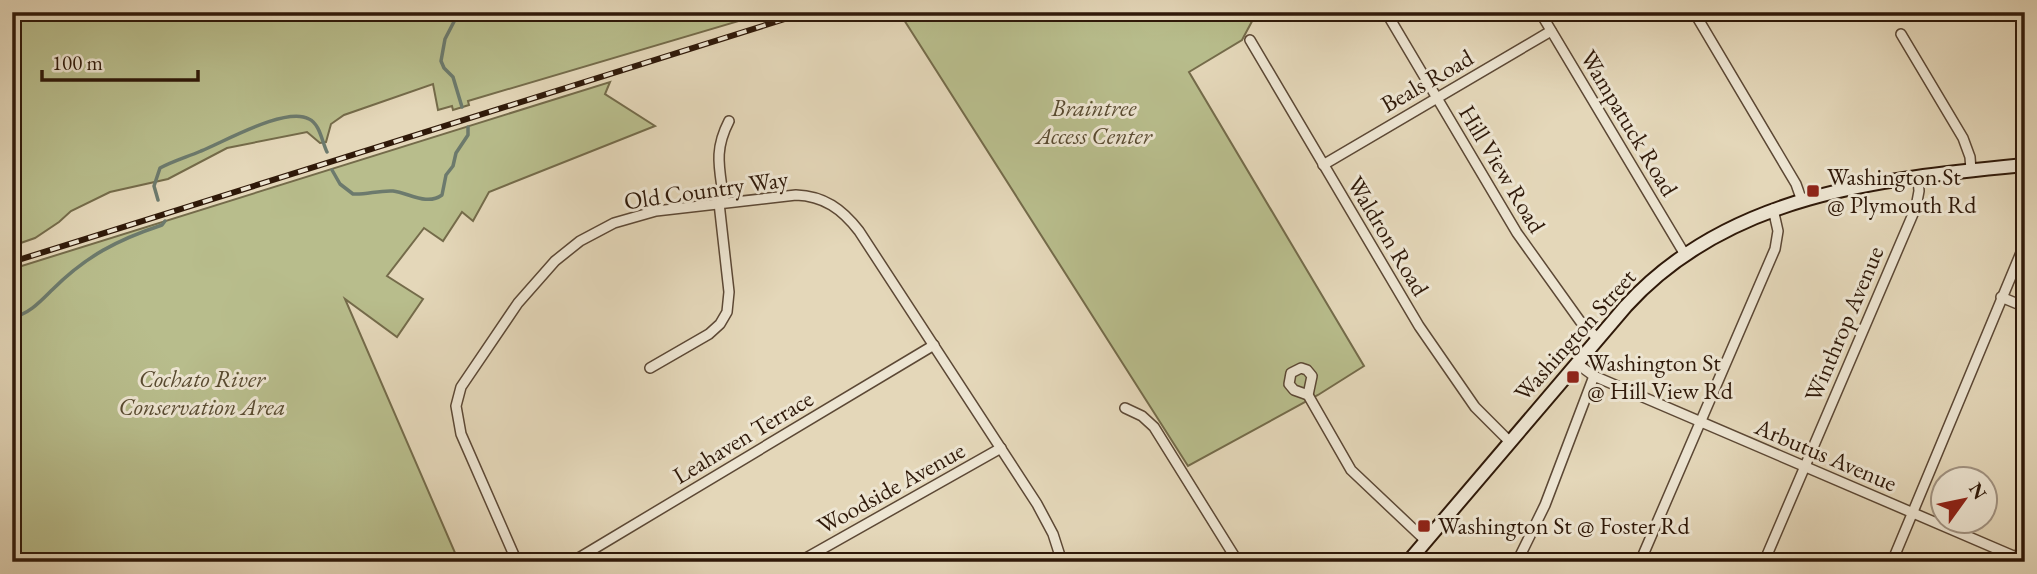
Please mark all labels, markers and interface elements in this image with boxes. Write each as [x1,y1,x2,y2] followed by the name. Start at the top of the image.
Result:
[42,38,198,82] scale bar
[1375,41,1479,119] street label: Beals Road
[1573,44,1686,202] street label: Wampatuck Road
[52,49,103,76] text: 100 m
[1034,92,1154,151] park label: Braintree Access Center
[1452,99,1553,239] street label: Hill View Road
[1827,161,1977,220] place label: Washington St @ Plymouth Rd
[622,163,791,216] street label: Old Country Way
[1340,170,1437,302] street label: Waldron Road
[1805,183,1821,199] marker: Washington St @ Plymouth Rd
[1797,241,1890,406] street label: Winthrop Avenue
[1507,262,1643,407] street label: Washington Street
[1587,347,1734,406] place label: Washington St @ Hill View Rd
[119,363,285,422] park label: Cochato River Conservation Area
[1565,369,1581,385] marker: Washington St @ Hill View Rd
[667,383,819,491] street label: Leahaven Terrace
[1750,410,1902,498] street label: Arbutus Avenue
[811,434,970,541] street label: Woodside Avenue
[1928,466,1998,536] north arrow
[1963,478,1993,505] text: N
[1438,510,1690,541] place label: Washington St @ Foster Rd
[1416,518,1432,534] marker: Washington St @ Foster Rd

